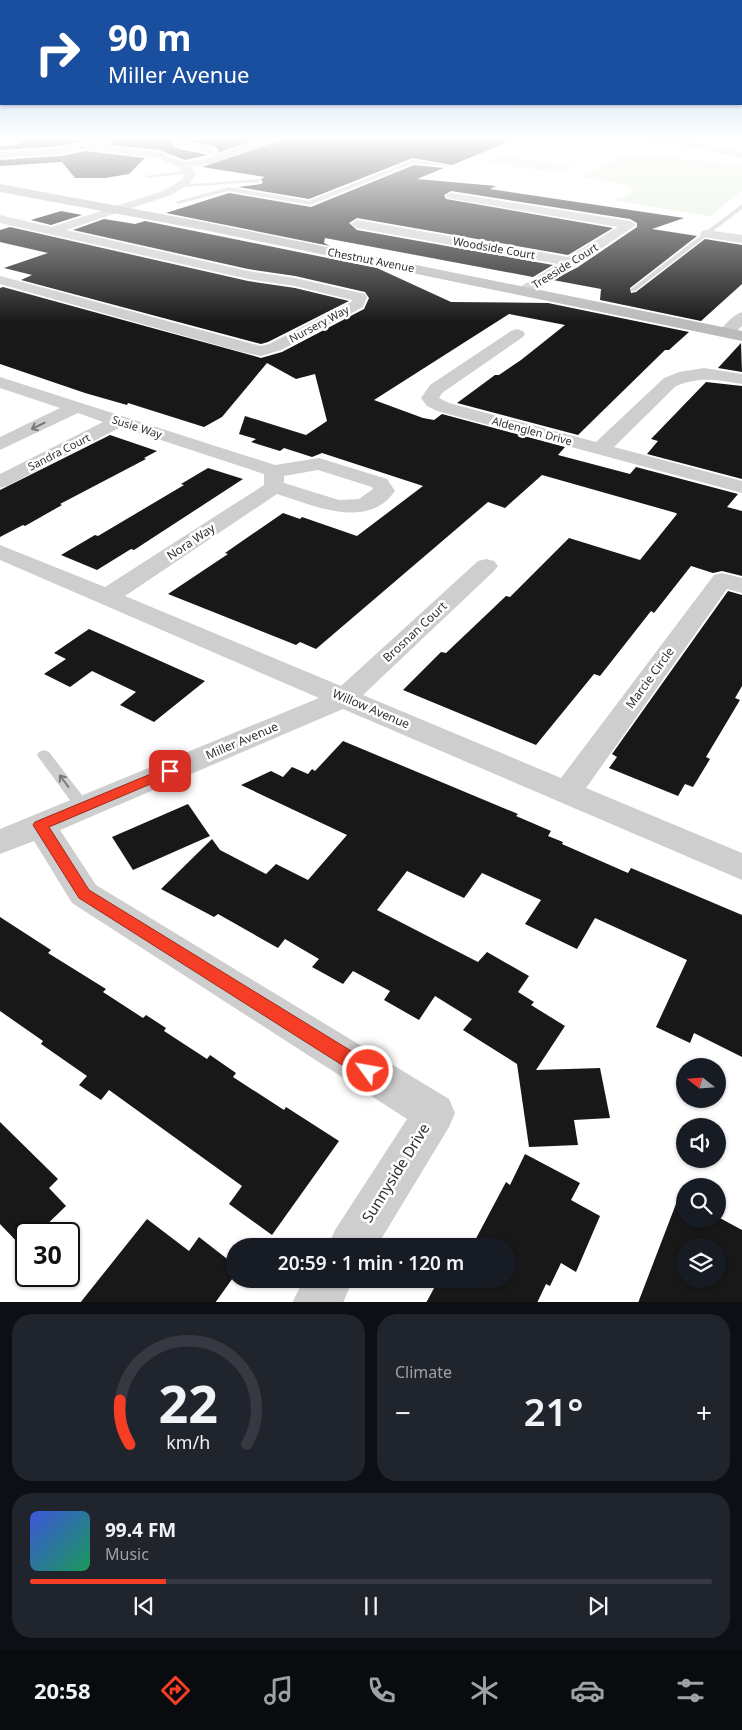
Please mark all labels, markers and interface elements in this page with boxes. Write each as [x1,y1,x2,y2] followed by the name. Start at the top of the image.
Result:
[108,14,191,61] text: 90 m
[25,20,90,85] icon: right
[108,59,249,89] text: Miller Avenue
[452,233,536,262] street label: Woodside Court
[529,239,601,292] street label: Treeside Court
[326,244,416,275] street label: Chestnut Avenue
[286,301,352,346] street label: Nursery Way
[110,411,164,442] street label: Susie Way
[490,413,574,448] street label: Aldenglen Drive
[31,421,46,431] one-way arrow
[25,429,93,474] street label: Sandra Court
[163,519,219,564] street label: Nora Way
[379,597,451,666] street label: Brosnan Court
[622,643,678,712] street label: Marcie Circle
[330,685,413,733] street label: Willow Avenue
[203,718,281,763] street label: Miller Avenue
[149,750,191,792] pin
[156,757,184,785] icon: arrive
[59,774,69,788] one-way arrow
[341,1044,393,1096] position arrow
[676,1058,726,1108] north arrow
[676,1058,726,1288] map controls
[676,1118,726,1168] button: sound
[357,1119,434,1226] street label: Sunnyside Drive
[676,1178,726,1228] button: search
[15,1222,80,1287] speed limit sign: 30
[676,1238,726,1288] button: layers
[278,1250,464,1276] text: 20:59 · 1 min · 120 m
[395,1361,452,1383] text: Climate
[159,1367,218,1438] text: 22
[524,1385,583,1437] text: 21°
[395,1393,411,1431] text: −
[696,1393,712,1431] text: +
[167,1430,210,1454] text: km/h
[105,1517,176,1543] text: 99.4 FM
[105,1543,149,1565] text: Music
[130,1592,158,1620] icon: previous
[357,1592,385,1620] icon: pause
[584,1592,612,1620] icon: next
[158,1673,193,1708] icon: directions
[261,1673,296,1708] icon: music
[364,1673,399,1708] icon: phone
[467,1673,502,1708] icon: climate
[570,1673,605,1708] icon: car
[673,1673,708,1708] icon: filters
[34,1675,90,1705] text: 20:58

